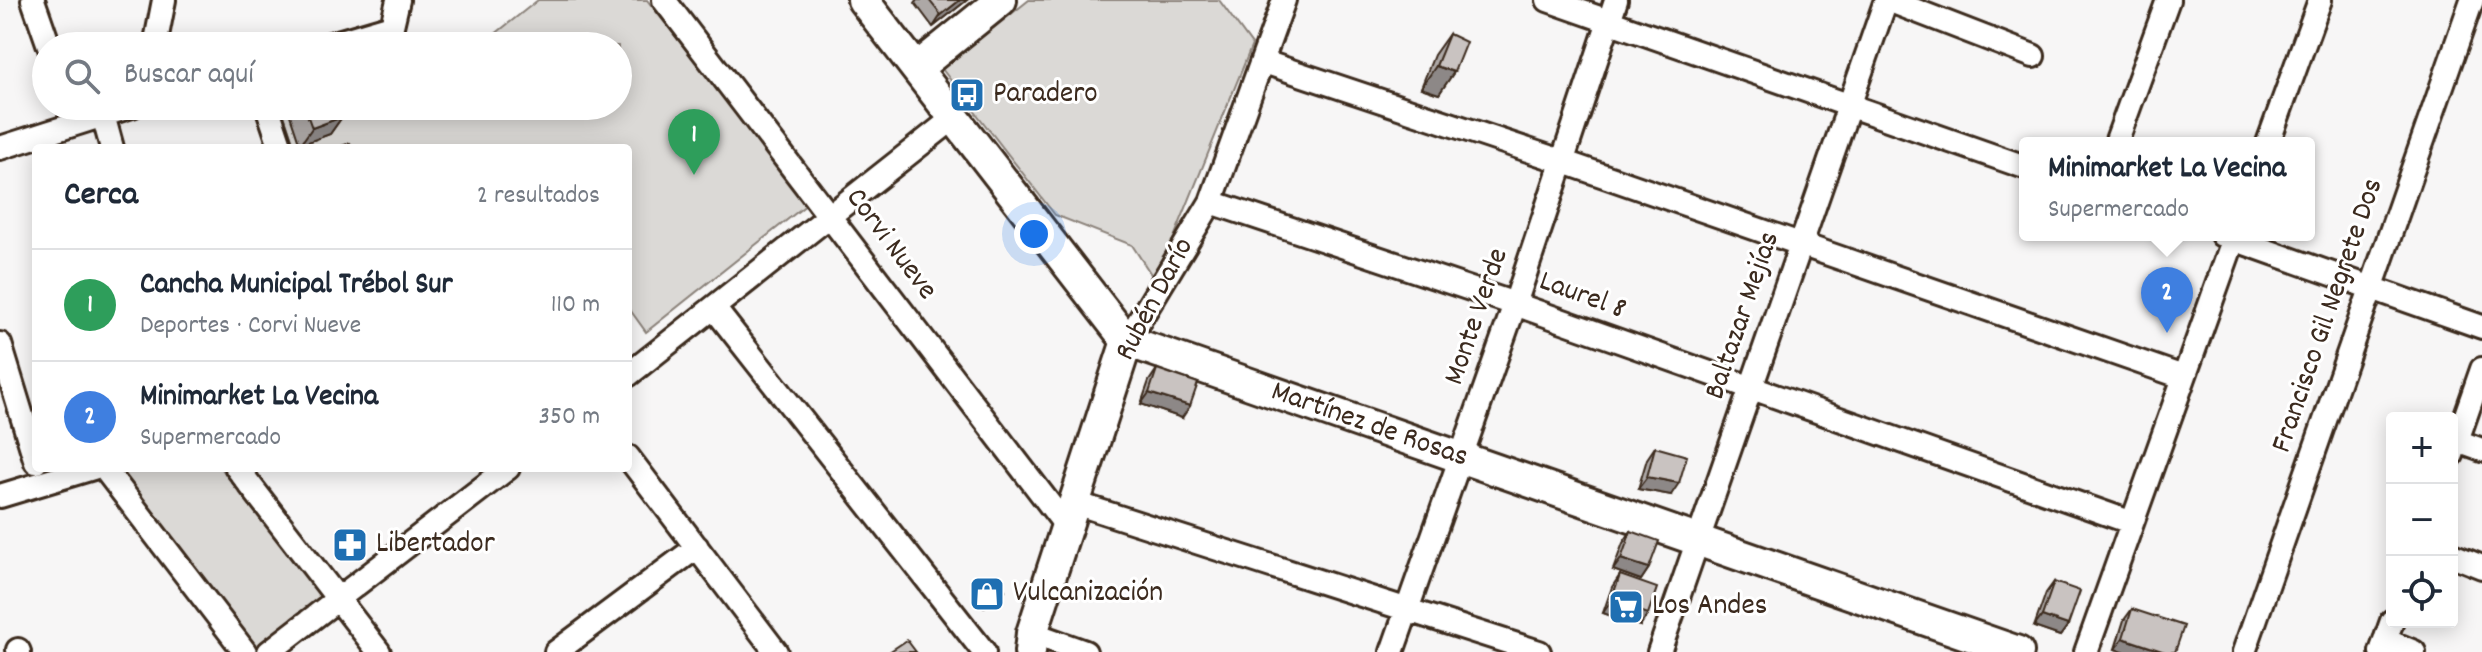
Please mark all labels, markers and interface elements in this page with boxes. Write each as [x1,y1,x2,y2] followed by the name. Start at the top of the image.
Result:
[32,32,632,120] search box
[60,54,104,98] icon: search
[124,55,254,98] text: Buscar aquí
[993,74,1098,117] place label: Paradero
[948,76,986,114] bus stop icon: Paradero
[668,109,720,175] pin: 1
[2019,137,2315,241] popup
[2048,149,2286,192] text: Minimarket La Vecina
[64,172,138,221] text: Cerca
[2262,173,2396,459] street label: Francisco Gil Negrete Dos
[477,178,600,215] text: 2 resultados
[833,180,947,310] street label: Corvi Nueve
[2048,192,2189,229] text: Supermercado
[1014,214,1054,254] your location
[1695,226,1793,406] street label: Baltazar Mejías
[1106,231,1206,369] street label: Rubén Darío
[1435,243,1521,391] street label: Monte Verde
[1533,261,1631,333] street label: Laurel 8
[140,265,453,308] text: Cancha Municipal Trébol Sur
[2141,267,2193,333] pin: 2
[87,287,93,324] text: 1
[551,287,600,324] text: 110 m
[140,308,361,345] text: Deportes · Corvi Nueve
[1265,371,1474,480] street label: Martínez de Rosas
[140,377,378,420] text: Minimarket La Vecina
[84,399,96,436] text: 2
[538,399,600,436] text: 350 m
[2386,412,2458,628] map controls
[2386,412,2458,484] button: +
[140,420,281,457] text: Supermercado
[2386,484,2458,556] button: −
[376,524,495,567] place label: Libertador
[331,526,369,564] pharmacy icon: Libertador
[2386,556,2458,628] button: locate
[1013,573,1163,616] place label: Vulcanización
[968,575,1006,613] shop icon: Vulcanización
[1652,586,1767,629] place label: Los Andes
[1607,588,1645,626] supermarket icon: Los Andes

